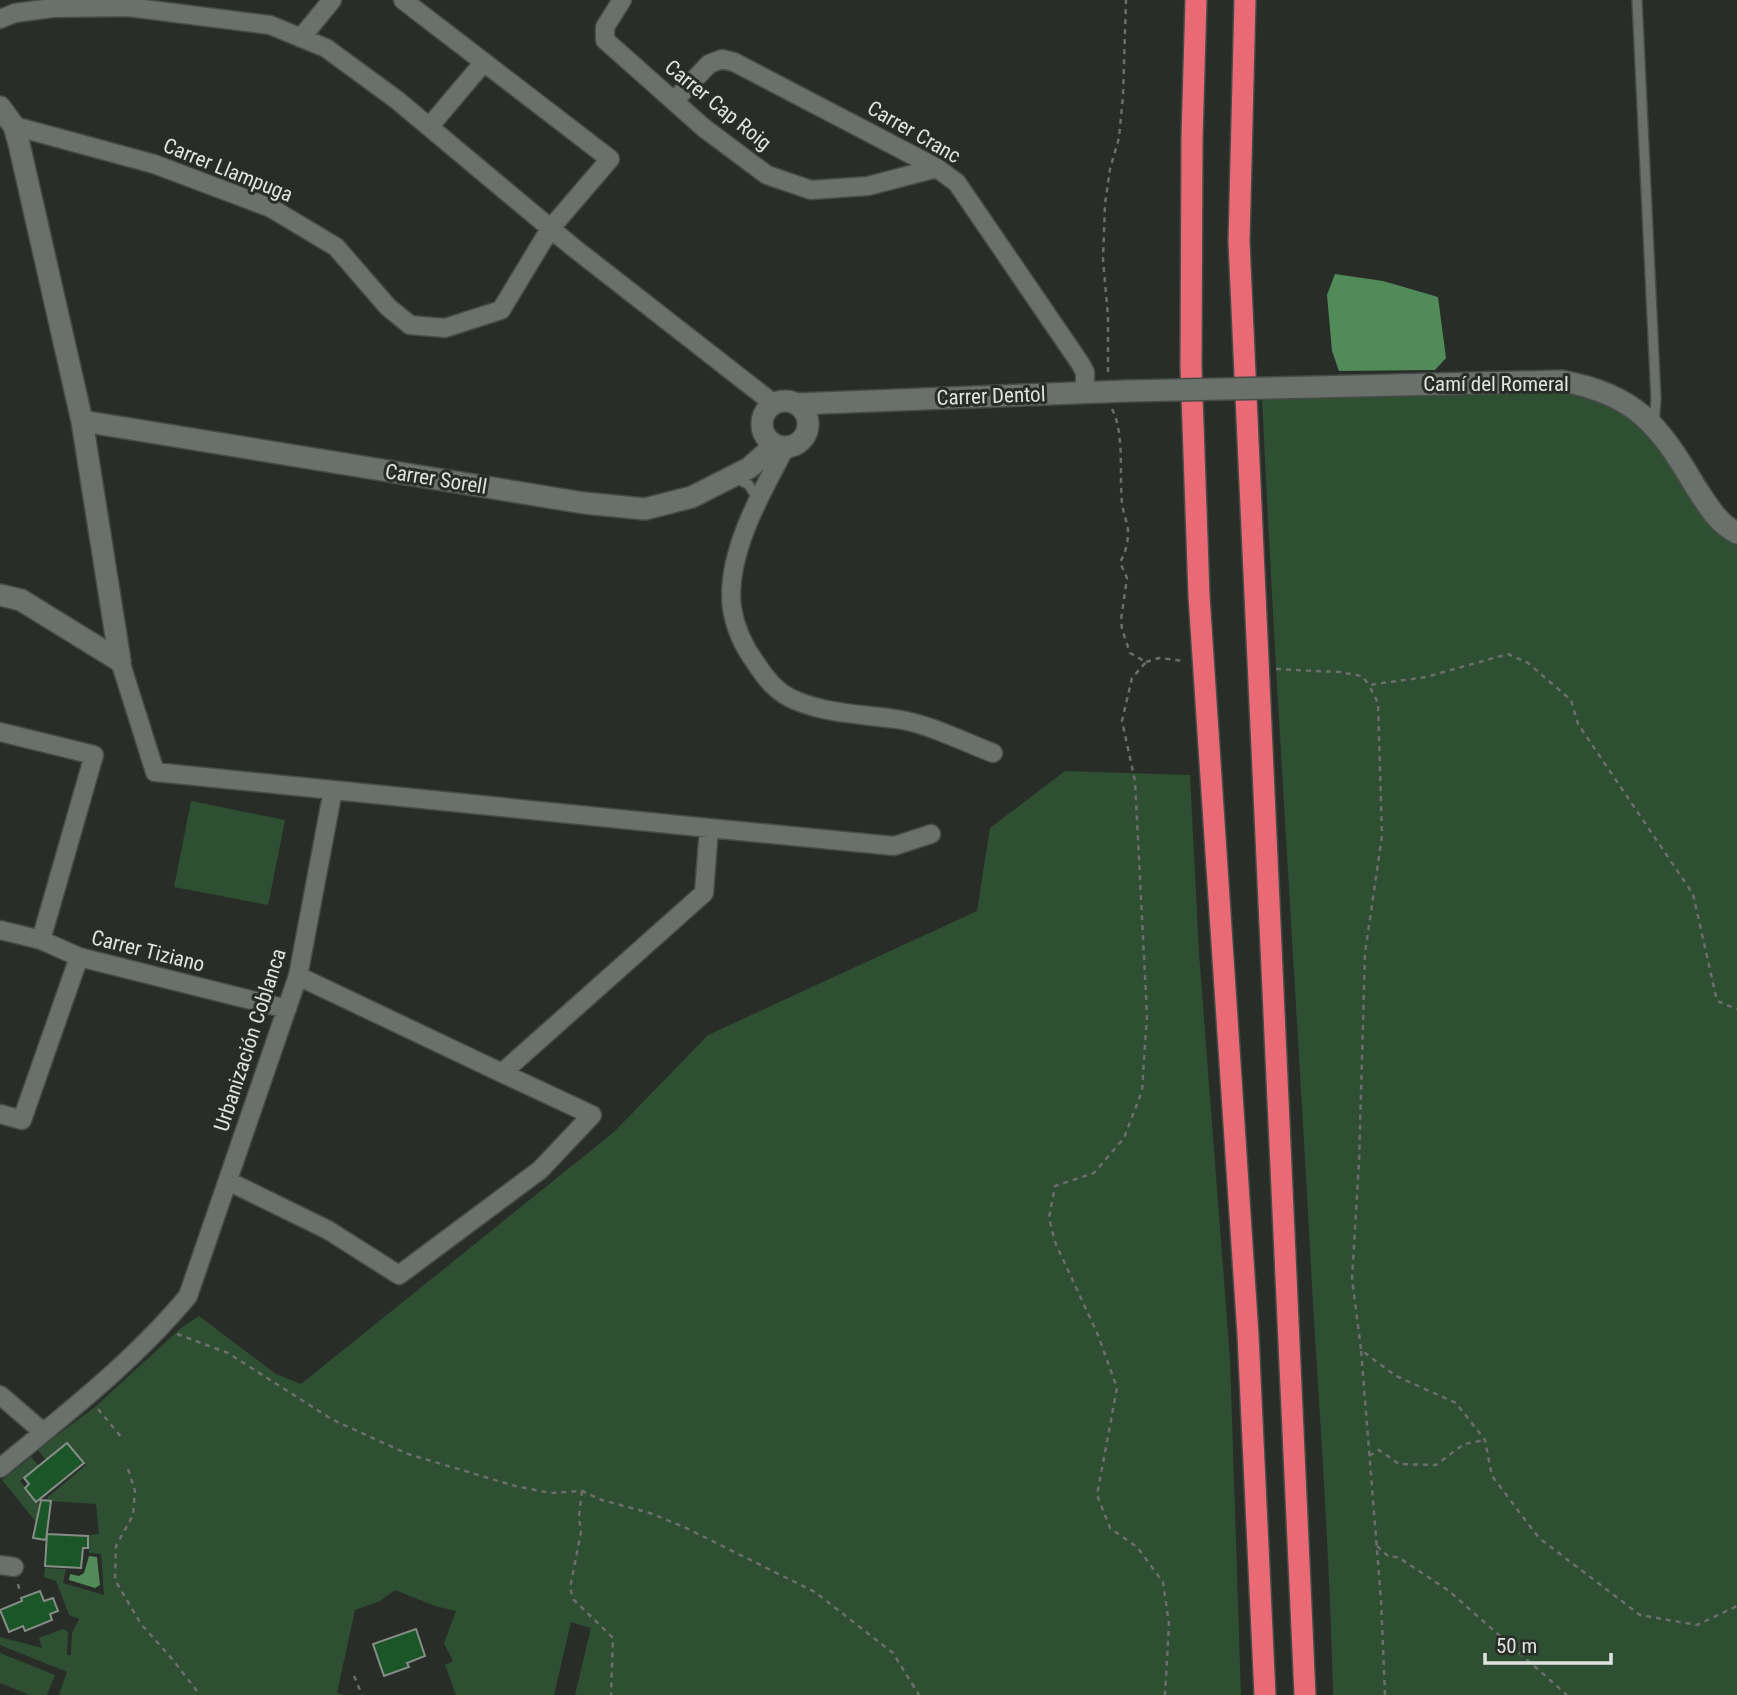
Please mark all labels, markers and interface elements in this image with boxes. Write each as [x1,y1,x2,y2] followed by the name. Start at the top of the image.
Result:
[660,55,776,155] street label: Carrer Cap Roig
[863,96,965,168] street label: Carrer Cranc
[160,133,296,207] street label: Carrer Llampuga
[1423,372,1569,396] street label: Camí del Romeral
[936,382,1046,410] street label: Carrer Dentol
[383,459,489,499] street label: Carrer Sorell
[89,925,207,977] street label: Carrer Tiziano
[209,946,291,1134] street label: Urbanización Coblanca
[1485,1622,1611,1666] scale bar
[1496,1634,1537,1658] text: 50 m

